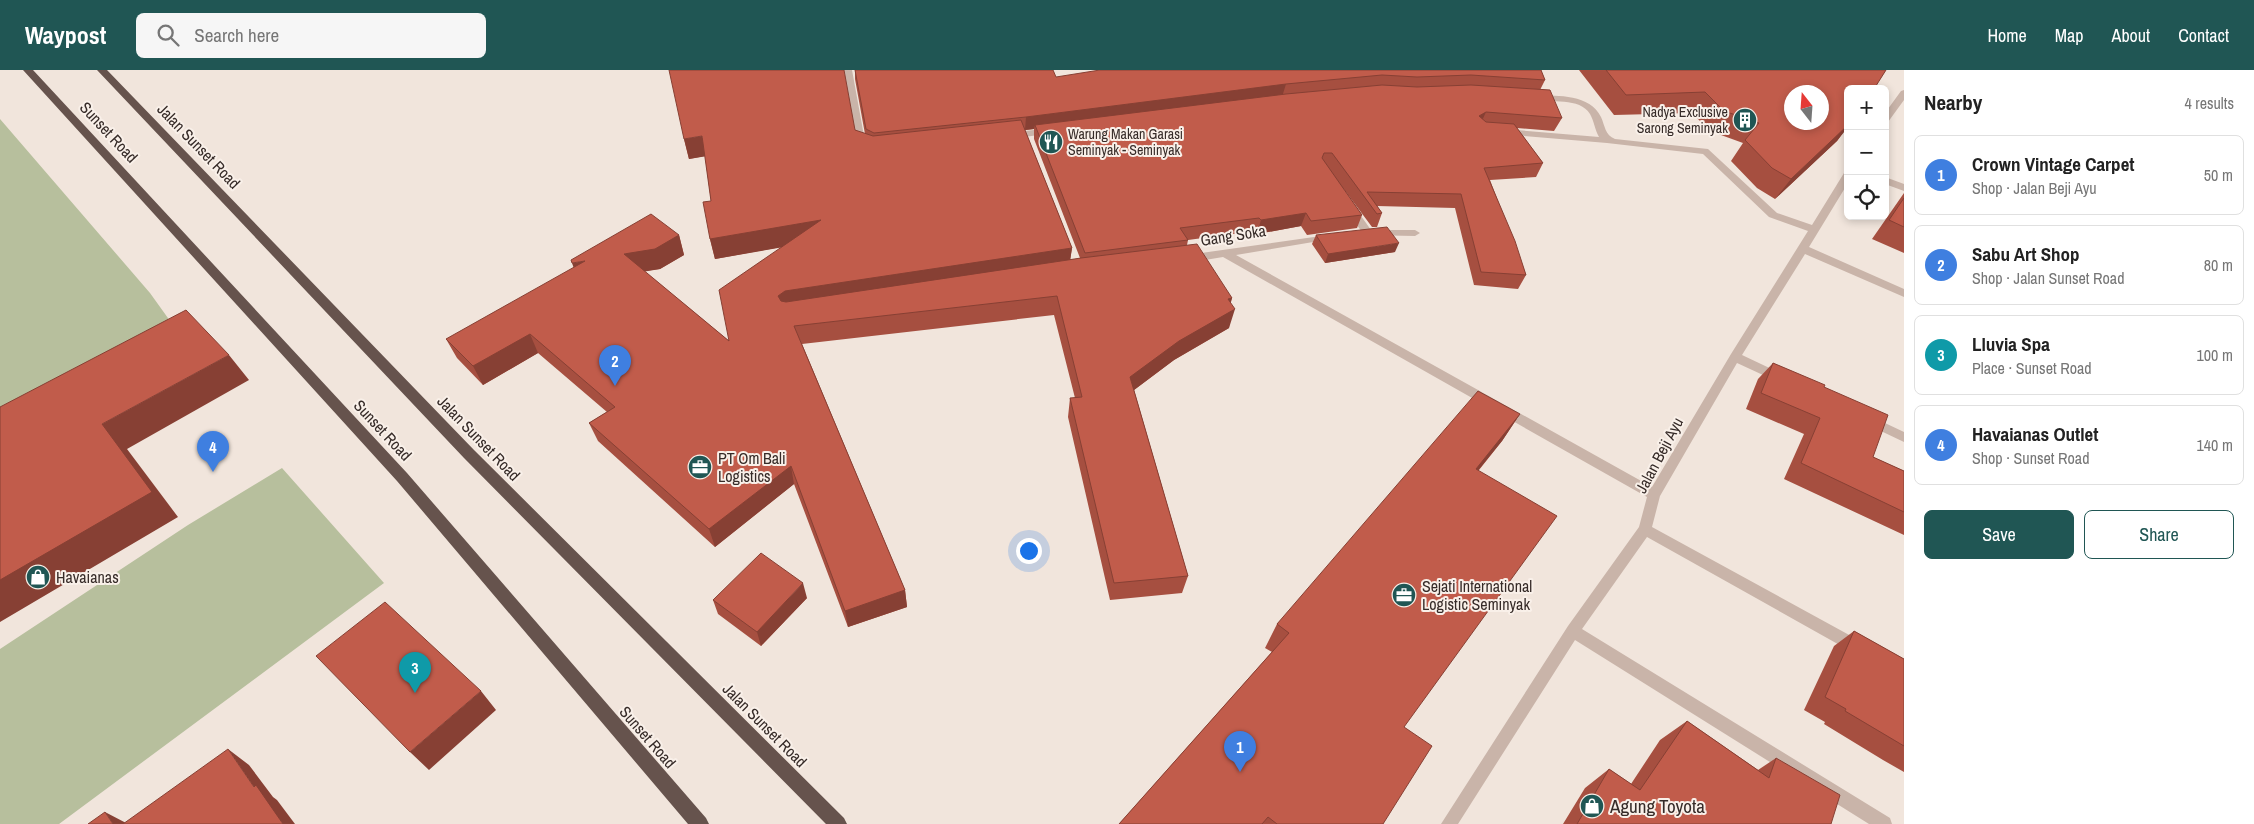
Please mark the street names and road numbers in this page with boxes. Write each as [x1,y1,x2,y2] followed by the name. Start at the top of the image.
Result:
[75,97,143,167] street label: Sunset Road
[153,98,245,194] street label: Jalan Sunset Road
[1199,219,1268,251] street label: Gang Soka
[433,390,525,486] street label: Jalan Sunset Road
[349,395,417,465] street label: Sunset Road
[1630,413,1688,497] street label: Jalan Beji Ayu
[718,678,812,772] street label: Jalan Sunset Road
[615,701,681,773] street label: Sunset Road

